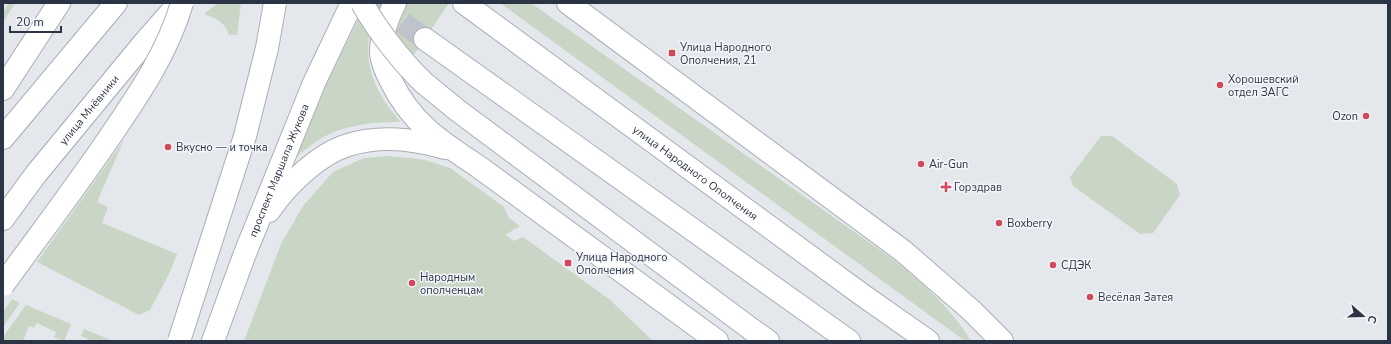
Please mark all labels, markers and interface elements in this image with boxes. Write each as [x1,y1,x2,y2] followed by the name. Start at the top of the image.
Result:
[10,8,61,34] scale bar
[16,14,44,30] text: 20 m
[679,40,772,68] place label: Улица Народного Ополчения, 21
[667,48,677,58] marker: Улица Народного Ополчения, 21
[56,72,123,148] street label: улица Мнёвники
[1228,72,1299,100] place label: Хорошевский отдел ЗАГС
[1215,80,1225,90] marker: Хорошевский отдел ЗАГС
[246,102,313,239] street label: проспект Маршала Жукова
[1332,109,1358,124] place label: Ozon
[1361,111,1371,121] marker: Ozon
[629,122,761,224] street label: улица Народного Ополчения
[176,140,268,155] place label: Вкусно — и точка
[163,142,173,152] marker: Вкусно — и точка
[929,157,968,172] place label: Air-Gun
[916,159,926,169] marker: Air-Gun
[954,180,1002,195] place label: Горздрав
[941,182,951,192] marker: Горздрав
[1007,216,1053,231] place label: Boxberry
[994,218,1004,228] marker: Boxberry
[575,250,668,278] place label: Улица Народного Ополчения
[563,258,573,268] marker: Улица Народного Ополчения
[1061,258,1091,273] place label: СДЭК
[1048,260,1058,270] marker: СДЭК
[420,270,483,298] place label: Народным ополченцам
[407,278,417,288] marker: Народным ополченцам
[1098,290,1173,305] place label: Весёлая Затея
[1085,292,1095,302] marker: Весёлая Затея
[1343,296,1383,336] north arrow
[1363,313,1380,326] text: С

